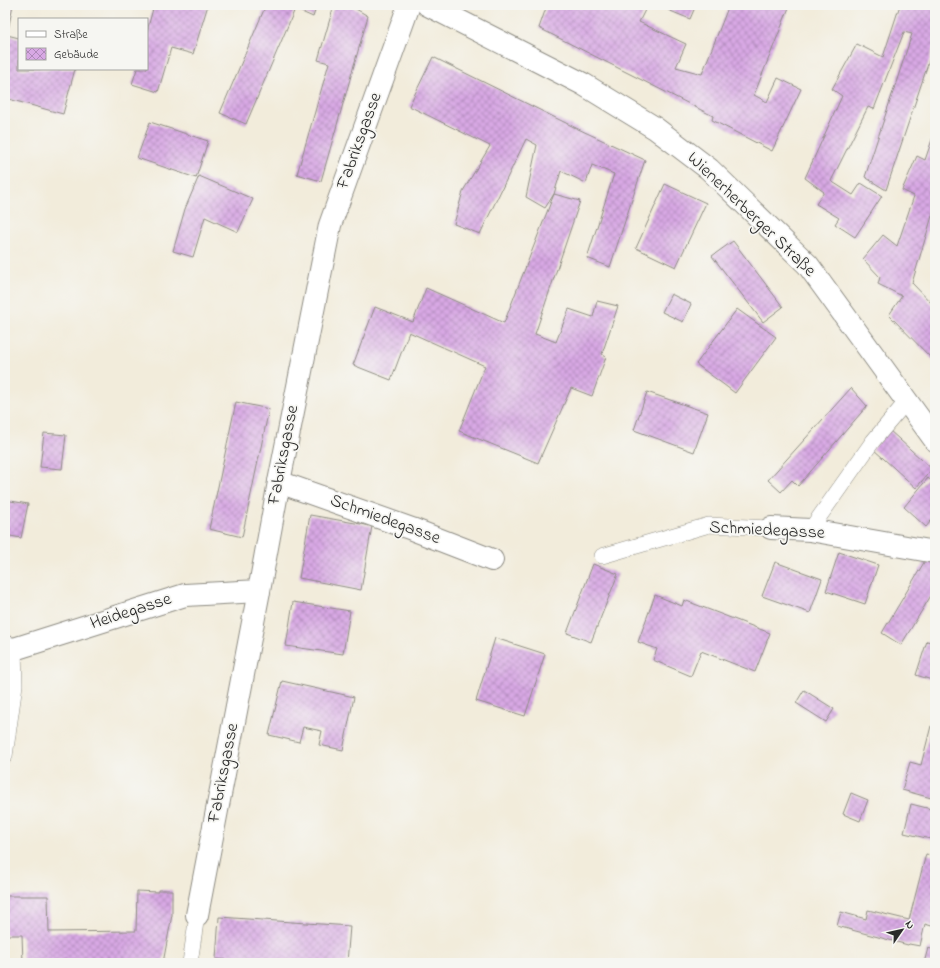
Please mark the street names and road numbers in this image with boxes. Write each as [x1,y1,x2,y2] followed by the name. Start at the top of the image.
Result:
[330,88,391,194] street label: Fabriksgasse
[680,146,822,285] street label: Wienerherberger Straße
[261,402,308,508] street label: Fabriksgasse
[326,488,445,553] street label: Schmiedegasse
[708,515,826,548] street label: Schmiedegasse
[87,586,176,638] street label: Heidegasse
[201,720,248,826] street label: Fabriksgasse

